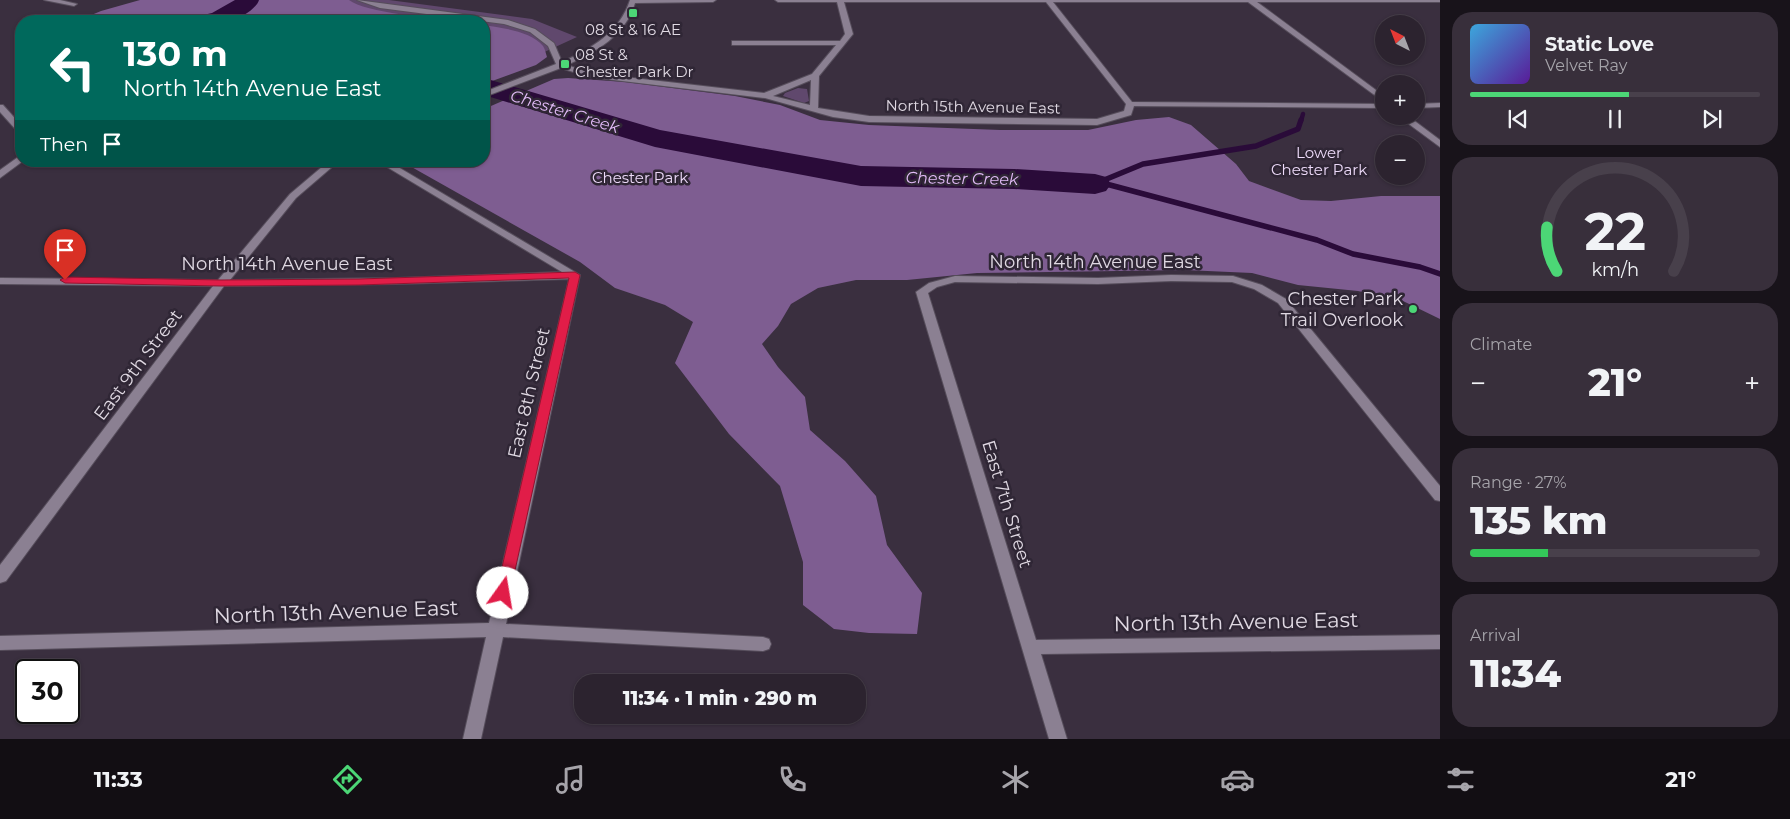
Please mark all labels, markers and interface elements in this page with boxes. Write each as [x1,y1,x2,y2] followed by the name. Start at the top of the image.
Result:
[627,7,639,19] marker: 08 St & 16 AE
[1375,15,1425,65] north arrow
[1375,15,1425,185] map controls
[585,20,681,39] place label: 08 St & 16 AE
[123,32,228,75] text: 130 m
[1545,33,1654,56] text: Static Love
[40,35,105,100] icon: left
[575,45,694,81] place label: 08 St & Chester Park Dr
[1545,56,1627,75] text: Velvet Ray
[559,58,571,70] marker: 08 St & Chester Park Dr
[123,75,381,102] text: North 14th Avenue East
[1375,75,1425,125] button: +
[508,86,623,137] water label: Chester Creek
[885,95,1061,118] street label: North 15th Avenue East
[1504,105,1532,133] icon: previous
[1601,105,1629,133] icon: pause
[1698,105,1726,133] icon: next
[98,130,126,158] icon: arrive
[40,133,88,156] text: Then
[1375,135,1425,185] button: −
[1271,143,1367,179] park label: Lower Chester Park
[592,168,688,187] park label: Chester Park
[905,168,1020,189] water label: Chester Creek
[1584,200,1646,263] text: 22
[44,229,86,280] pin
[51,236,79,264] icon: arrive
[989,251,1201,273] street label: North 14th Avenue East
[181,253,393,275] street label: North 14th Avenue East
[1591,259,1639,280] text: km/h
[1281,288,1403,331] place label: Chester Park Trail Overlook
[1407,303,1419,315] marker: Chester Park Trail Overlook
[89,305,187,425] street label: East 9th Street
[503,326,555,460] street label: East 8th Street
[1470,335,1532,354] text: Climate
[1588,359,1642,406] text: 21°
[1470,366,1486,400] text: −
[1744,366,1760,400] text: +
[977,438,1037,570] street label: East 7th Street
[1470,473,1567,492] text: Range · 27%
[1470,497,1607,544] text: 135 km
[476,566,528,618] position arrow
[213,595,459,628] street label: North 13th Avenue East
[1113,607,1359,636] street label: North 13th Avenue East
[1470,626,1520,645] text: Arrival
[1470,650,1561,697] text: 11:34
[15,659,80,724] speed limit sign: 30
[623,687,817,710] text: 11:34 · 1 min · 290 m
[330,762,365,797] icon: directions
[553,762,588,797] icon: music
[775,762,810,797] icon: phone
[998,762,1033,797] icon: climate
[1220,762,1255,797] icon: car
[1443,762,1478,797] icon: filters
[94,766,143,793] text: 11:33
[1665,766,1696,793] text: 21°

